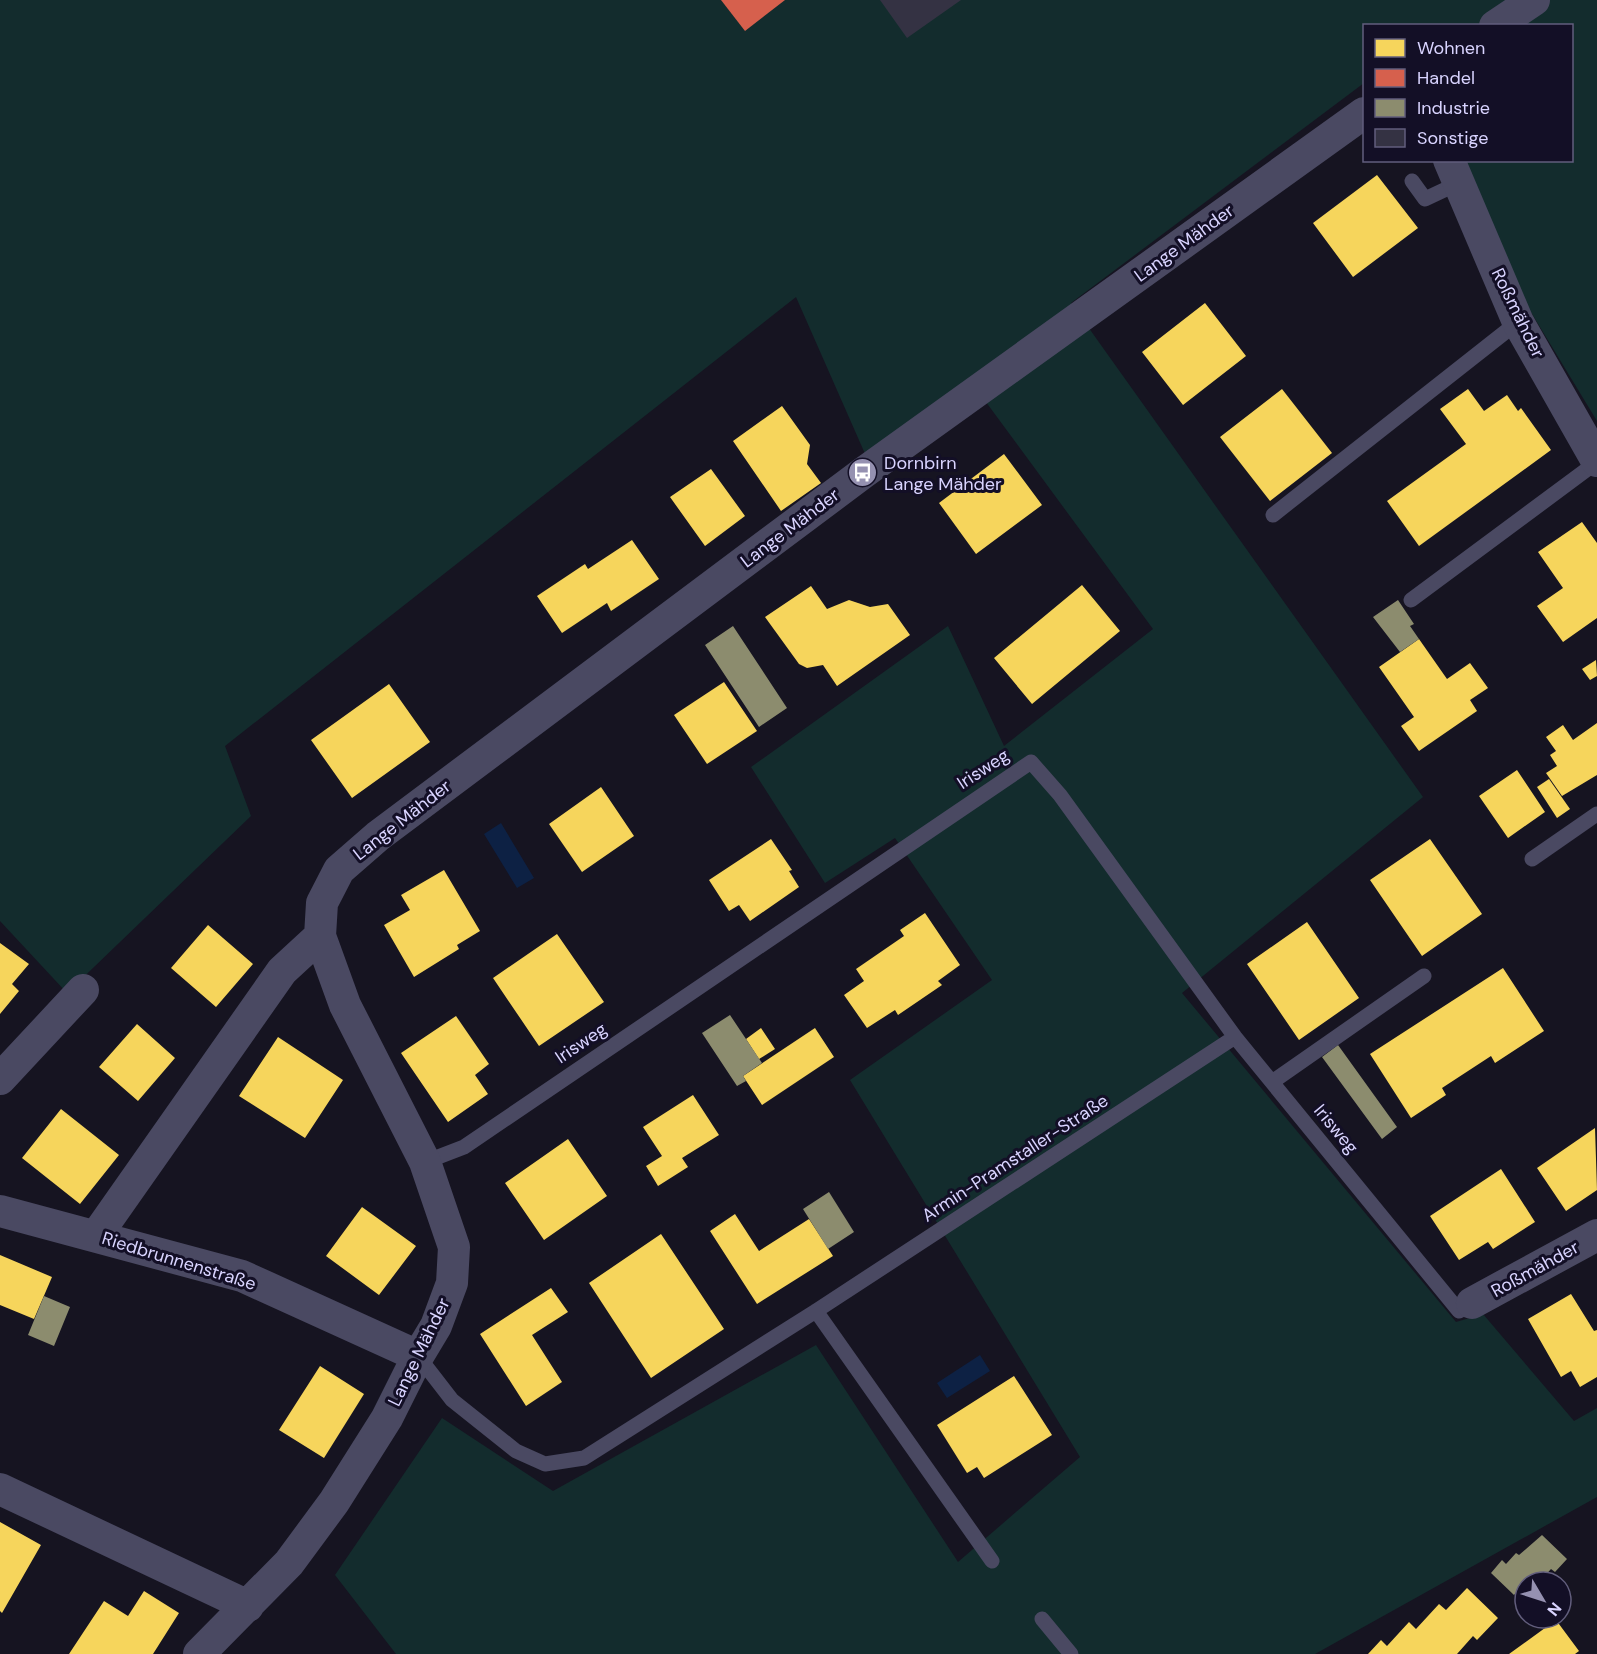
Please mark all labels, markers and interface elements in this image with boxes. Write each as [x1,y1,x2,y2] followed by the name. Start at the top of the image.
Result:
[1363,24,1573,162] legend
[1417,36,1485,60] text: Wohnen
[1417,66,1475,90] text: Handel
[1417,96,1490,120] text: Industrie
[1417,126,1488,150] text: Sonstige
[1129,198,1239,287] street label: Lange Mähder
[1486,264,1550,362] street label: Roßmähder
[884,451,1002,496] place label: Dornbirn Lange Mähder
[847,457,879,489] bus stop icon: Dornbirn Lange Mähder
[736,483,845,573] street label: Lange Mähder
[952,743,1014,795] street label: Irisweg
[348,774,456,866] street label: Lange Mähder
[550,1017,612,1069] street label: Irisweg
[917,1089,1113,1227] street label: Armin-Pramstaller-Straße
[1308,1099,1364,1159] street label: Irisweg
[99,1226,259,1296] street label: Riedbrunnenstraße
[1487,1235,1584,1303] street label: Roßmähder
[382,1294,456,1410] street label: Lange Mähder
[1513,1570,1573,1630] north arrow
[1542,1598,1566,1620] text: N

